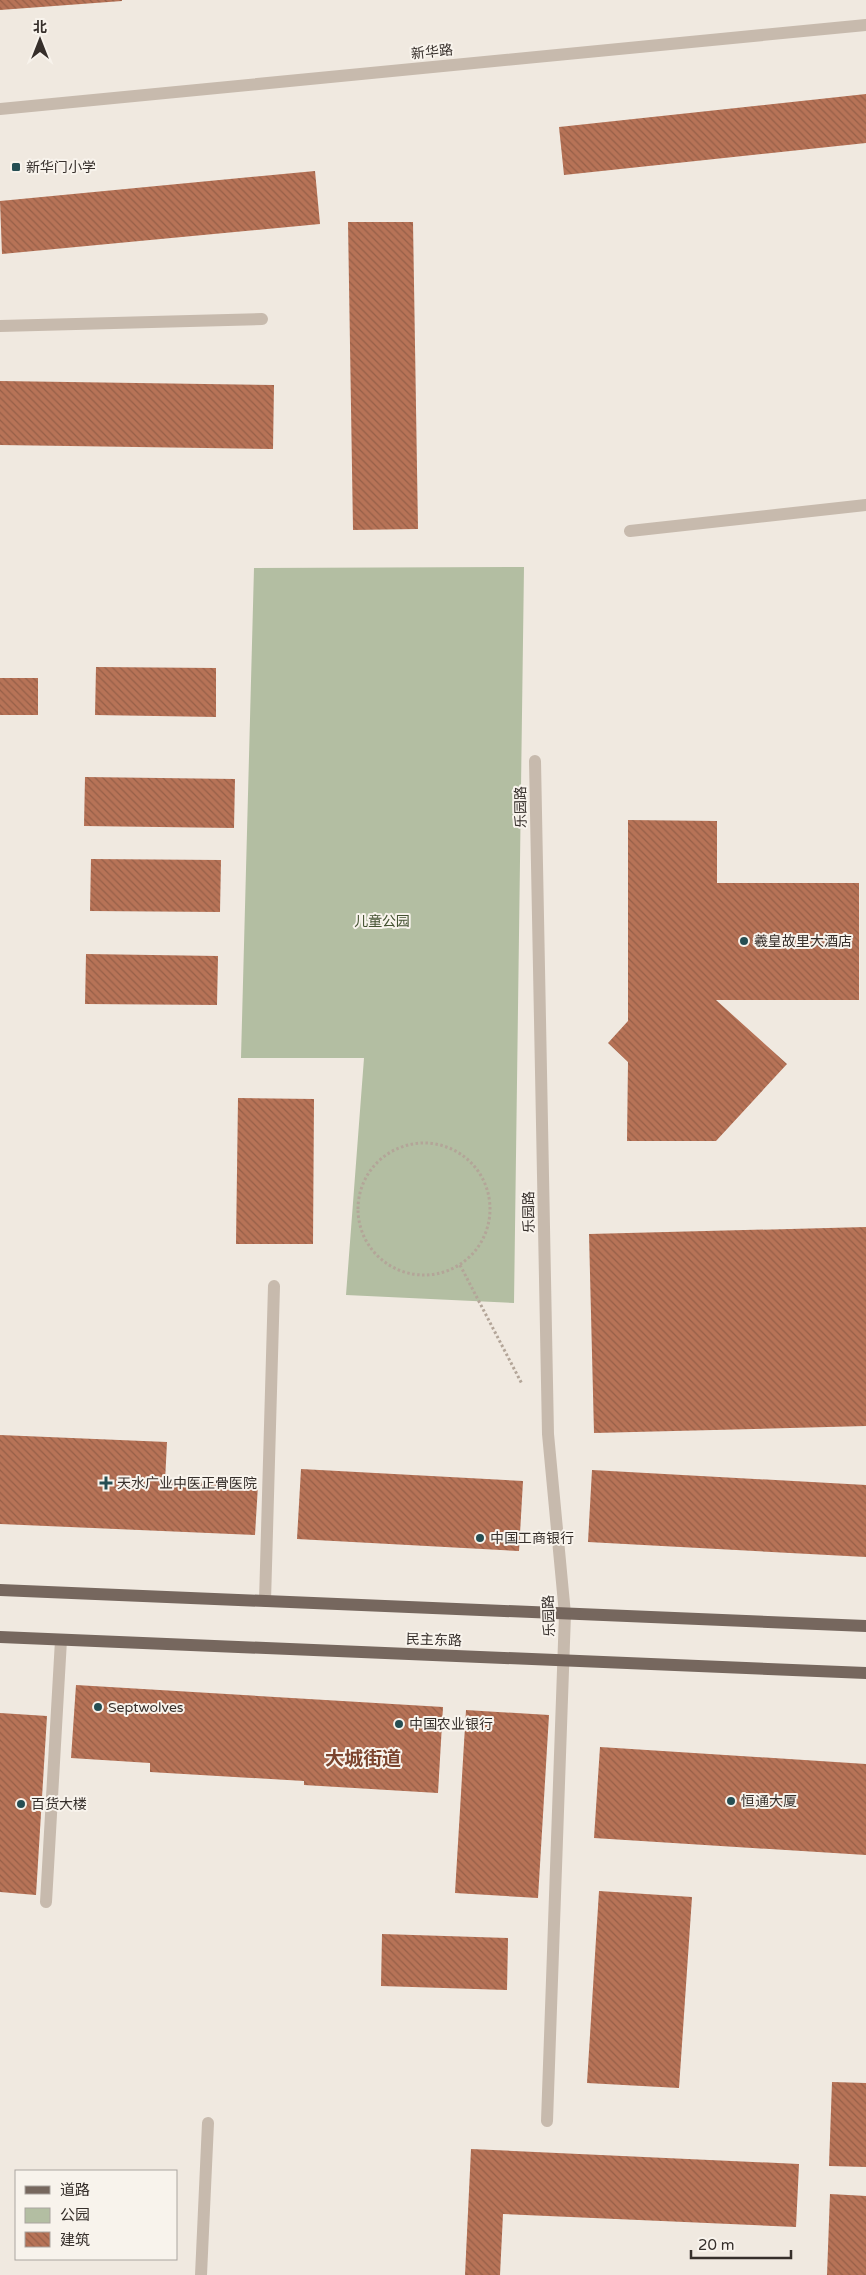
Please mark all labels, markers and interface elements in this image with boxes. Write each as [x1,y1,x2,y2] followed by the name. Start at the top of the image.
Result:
[15,15,65,65] north arrow
[33,19,47,36] text: 北
[410,41,454,63] street label: 新华路
[26,159,96,176] place label: 新华门小学
[10,161,22,173] marker: 新华门小学
[512,786,530,828] street label: 乐园路
[354,913,410,930] park label: 儿童公园
[754,933,852,950] place label: 羲皇故里大酒店
[738,935,750,947] marker: 羲皇故里大酒店
[520,1191,538,1233] street label: 乐园路
[117,1475,257,1492] place label: 天水广业中医正骨医院
[99,1476,113,1490] marker: 天水广业中医正骨医院
[490,1530,574,1547] place label: 中国工商银行
[474,1532,486,1544] marker: 中国工商银行
[540,1595,558,1637] street label: 乐园路
[406,1631,462,1649] street label: 民主东路
[108,1699,184,1716] place label: Septwolves
[92,1701,104,1713] marker: Septwolves
[409,1716,493,1733] place label: 中国农业银行
[393,1718,405,1730] marker: 中国农业银行
[325,1748,401,1770] district label: 大城街道
[741,1793,797,1810] place label: 恒通大厦
[725,1795,737,1807] marker: 恒通大厦
[31,1796,87,1813] place label: 百货大楼
[15,1798,27,1810] marker: 百货大楼
[15,2170,178,2260] legend
[60,2181,90,2199] text: 道路
[60,2206,90,2224] text: 公园
[691,2228,791,2260] scale bar
[60,2231,90,2249] text: 建筑
[698,2236,735,2254] text: 20 m

